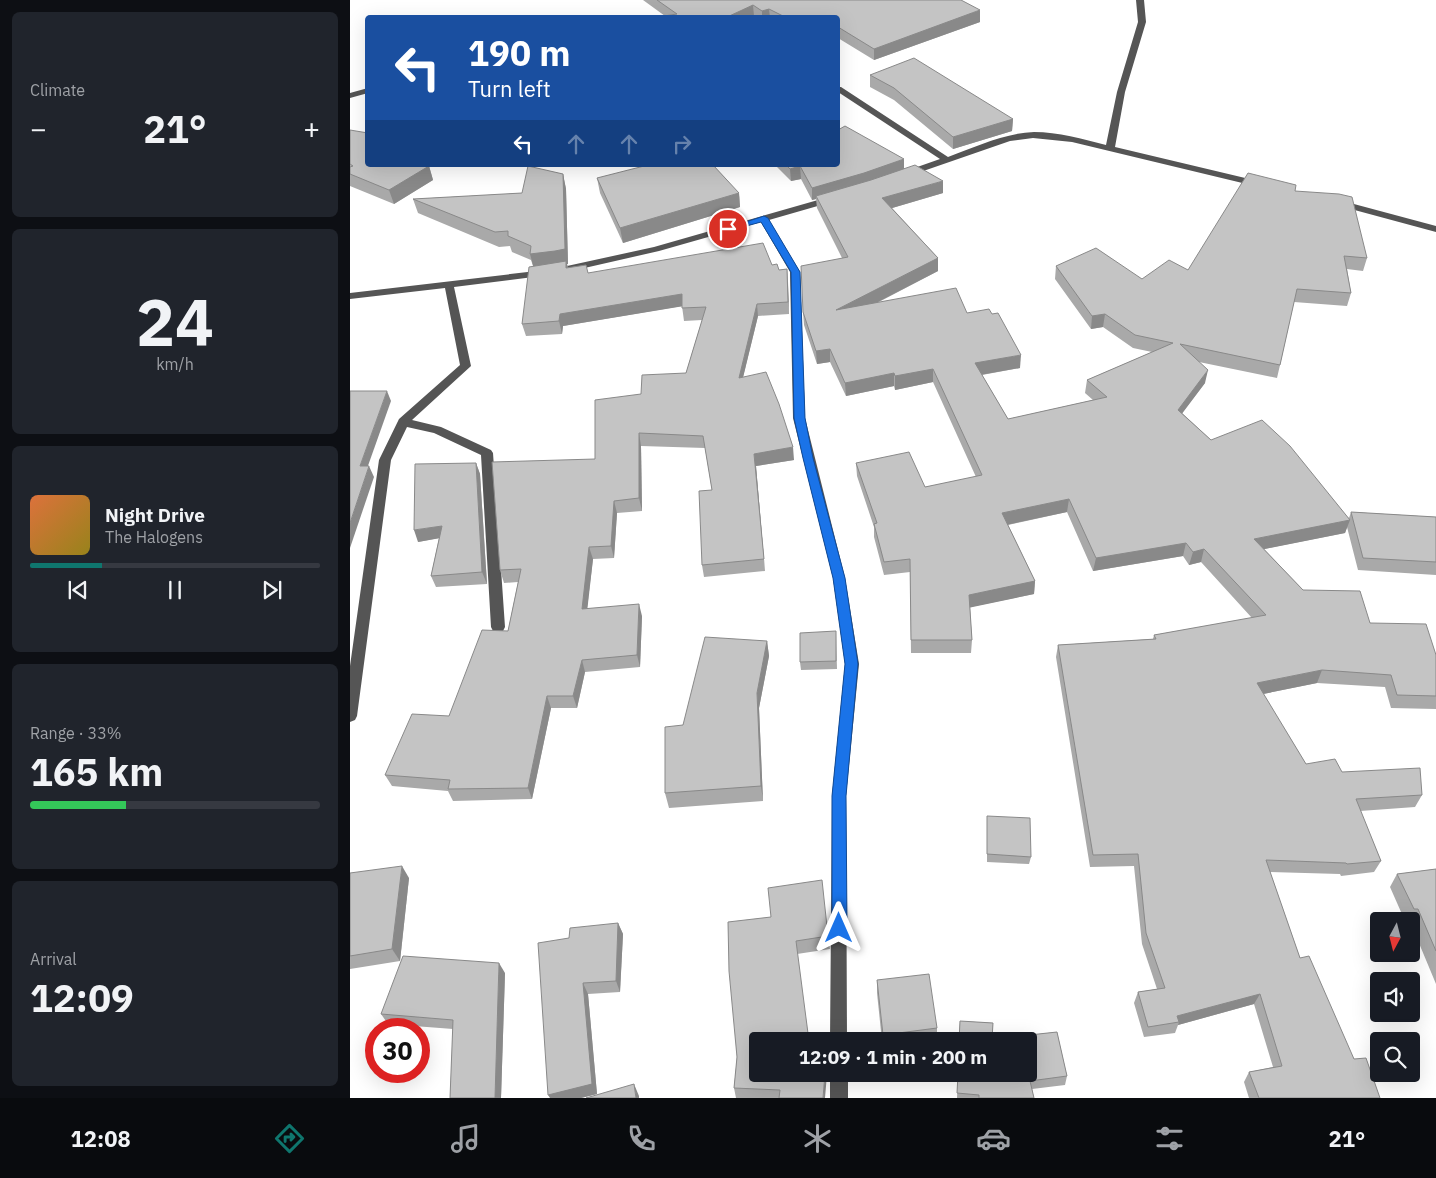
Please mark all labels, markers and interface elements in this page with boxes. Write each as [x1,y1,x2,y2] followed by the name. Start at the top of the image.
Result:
[468,30,571,76] text: 190 m
[385,35,450,100] icon: left
[468,74,551,103] text: Turn left
[30,80,85,100] text: Climate
[143,104,207,153] text: 21°
[30,110,47,147] text: −
[303,110,320,147] text: +
[509,130,537,158] icon: left
[562,130,590,158] icon: ahead
[615,130,643,158] icon: ahead
[668,130,696,158] icon: right
[707,208,749,250] pin
[714,215,742,243] icon: arrive
[136,279,214,364] text: 24
[156,354,194,374] text: km/h
[105,503,205,527] text: Night Drive
[105,527,203,547] text: The Halogens
[64,576,92,604] icon: previous
[161,576,189,604] icon: pause
[258,576,286,604] icon: next
[30,723,122,743] text: Range · 33%
[30,747,163,796] text: 165 km
[812,901,864,953] position arrow
[1370,912,1420,962] north arrow
[1370,912,1420,1082] map controls
[30,949,77,969] text: Arrival
[1370,972,1420,1022] button: sound
[30,973,134,1022] text: 12:09
[365,1018,430,1083] speed limit sign: 30
[1370,1032,1420,1082] button: search
[799,1045,987,1069] text: 12:09 · 1 min · 200 m
[272,1121,307,1156] icon: directions
[448,1121,483,1156] icon: music
[624,1121,659,1156] icon: phone
[800,1121,835,1156] icon: climate
[976,1121,1011,1156] icon: car
[1152,1121,1187,1156] icon: filters
[71,1124,131,1153] text: 12:08
[1329,1124,1365,1153] text: 21°

